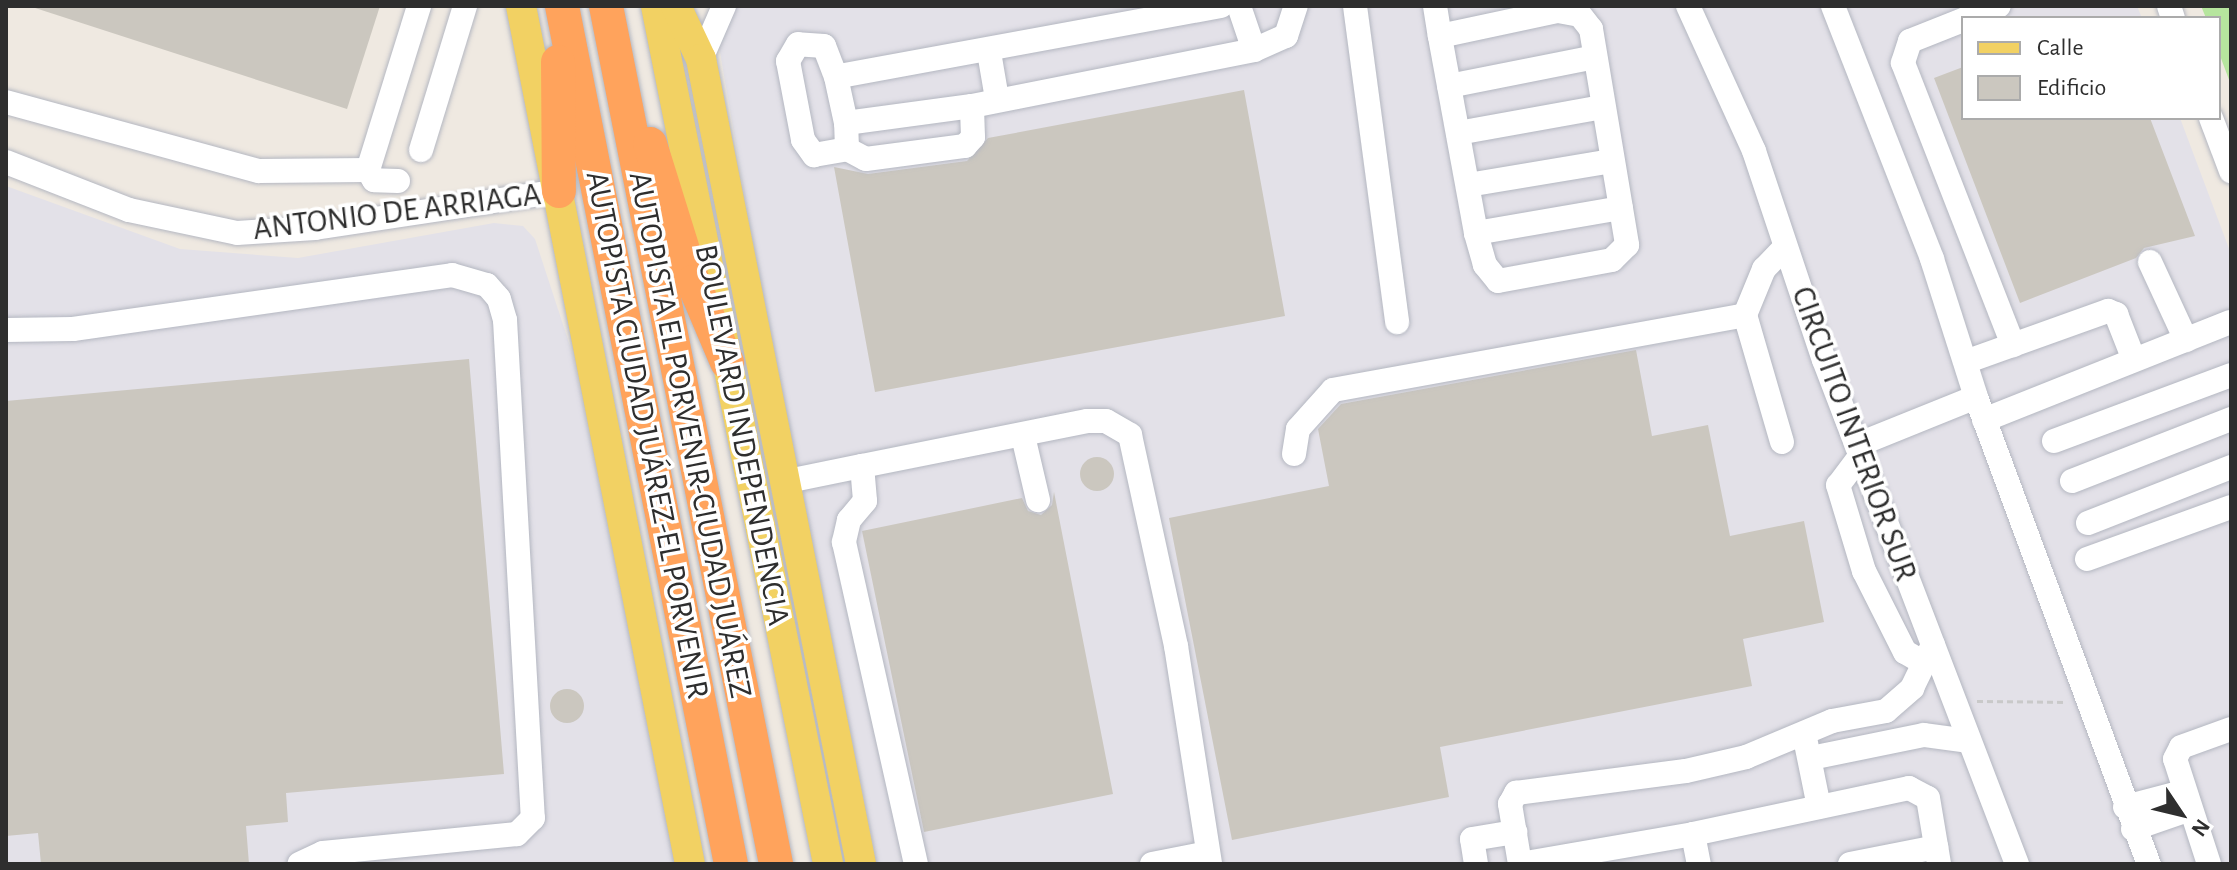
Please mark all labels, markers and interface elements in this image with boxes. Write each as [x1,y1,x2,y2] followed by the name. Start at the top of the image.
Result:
[1961,16,2221,120] legend
[2037,36,2084,60] text: Calle
[2037,76,2106,100] text: Edificio
[577,168,717,702] street label: AUTOPISTA CIUDAD JUÁREZ-EL PORVENIR
[620,169,760,701] street label: AUTOPISTA EL PORVENIR-CIUDAD JUÁREZ
[251,175,543,249] street label: ANTONIO DE ARRIAGA
[686,241,798,629] street label: BOULEVARD INDEPENDENCIA
[1783,282,1925,586] street label: CIRCUITO INTERIOR SUR
[2141,774,2221,854] north arrow
[2187,815,2214,840] text: N

